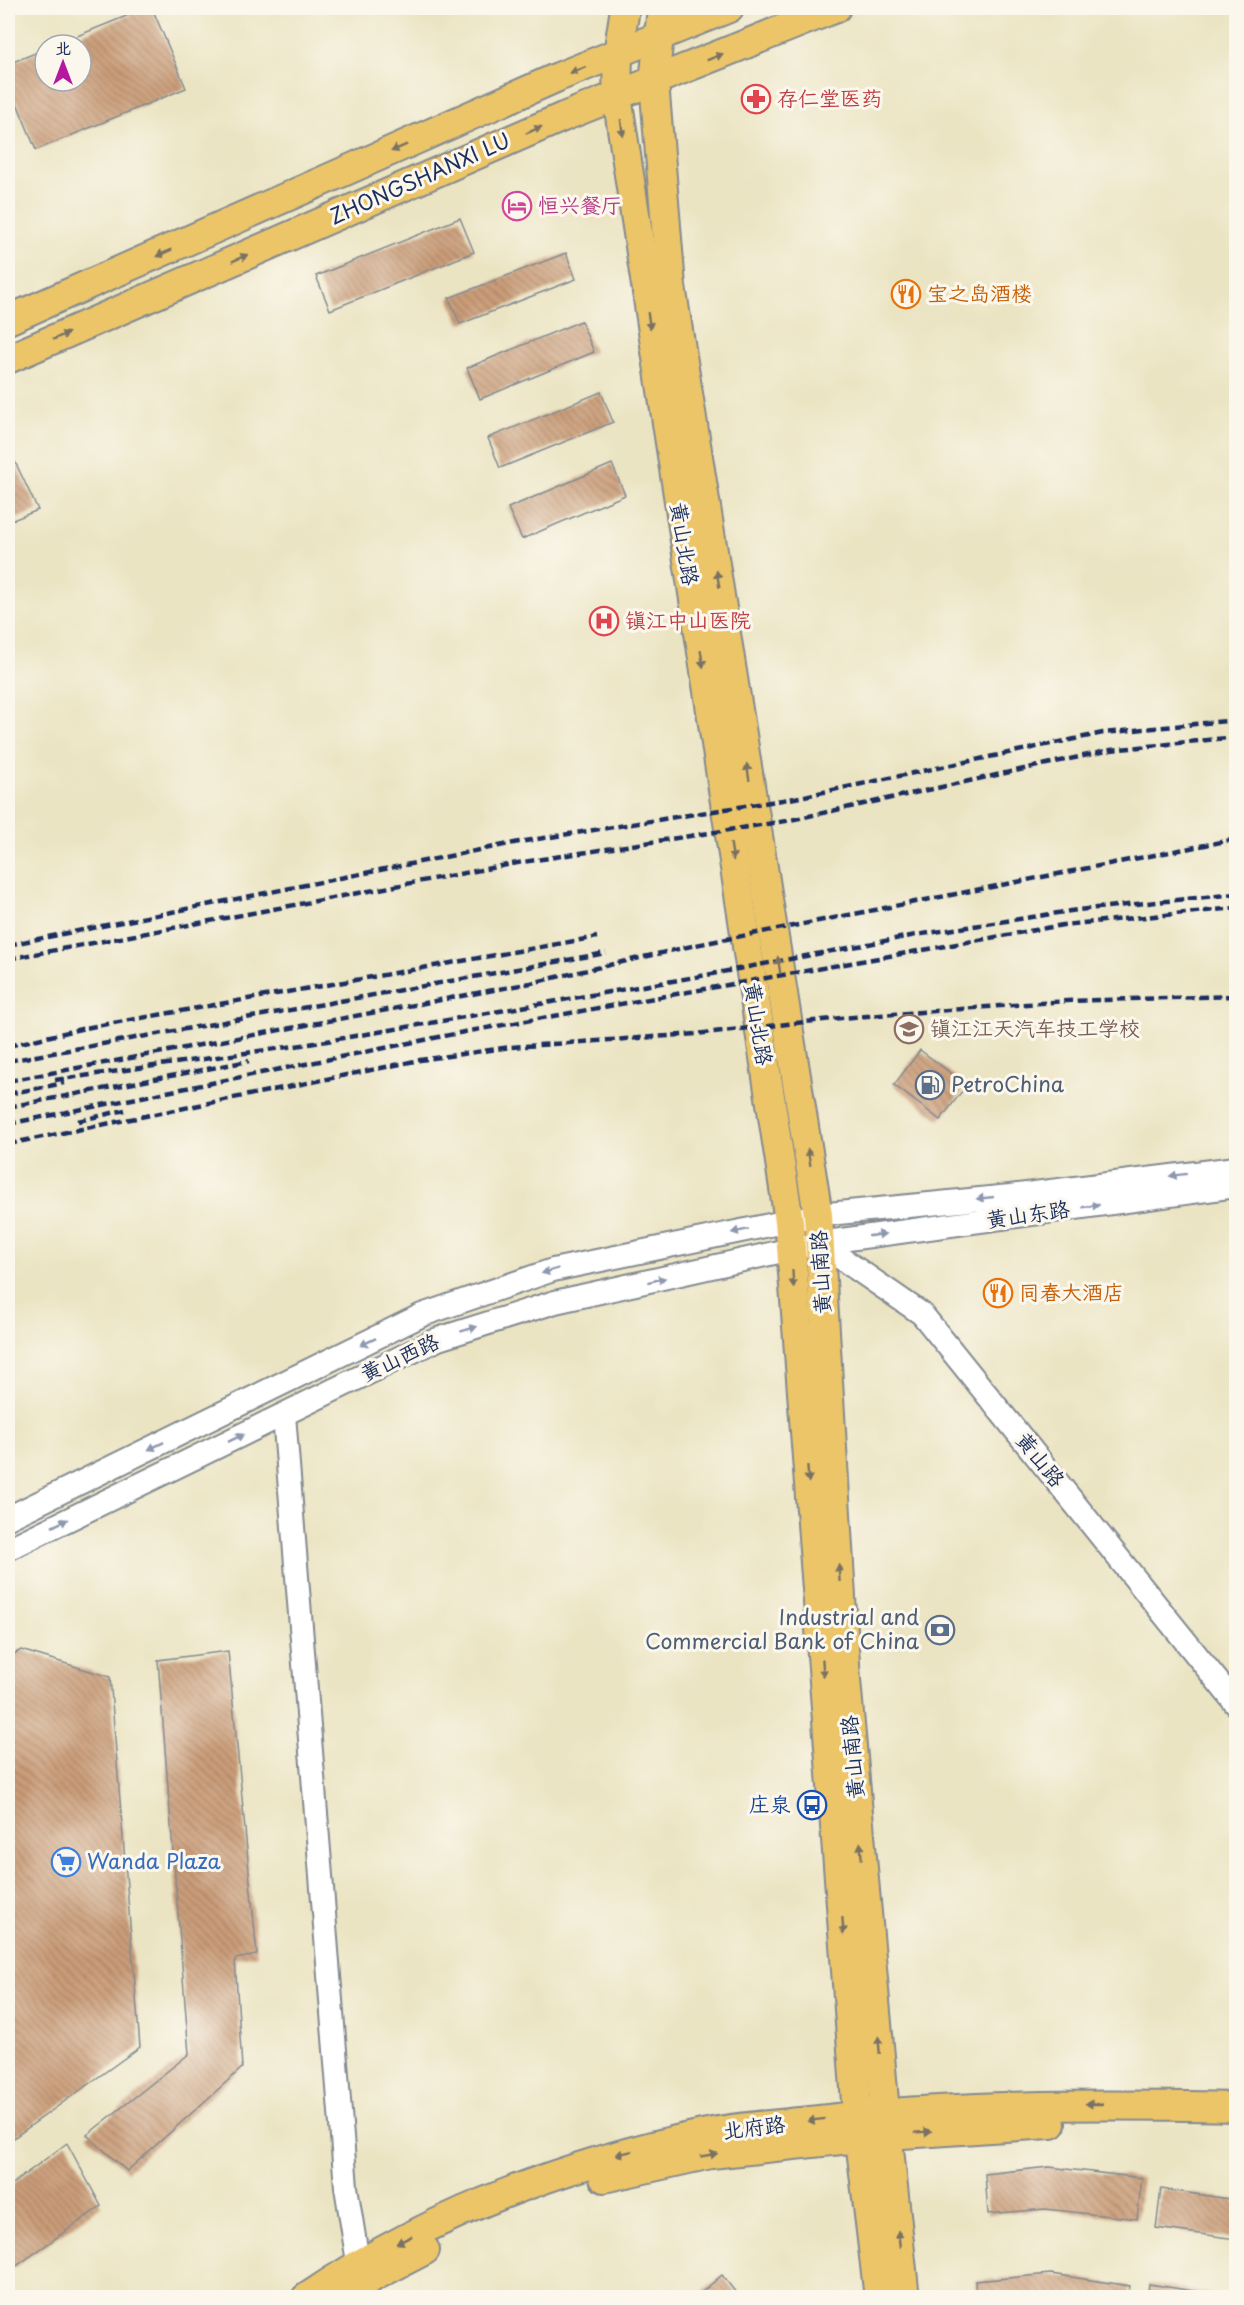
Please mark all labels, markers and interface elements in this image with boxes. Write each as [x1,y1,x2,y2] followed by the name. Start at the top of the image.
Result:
[33,33,93,93] north arrow
[55,35,71,59] text: 北
[707,52,725,62] one-way arrow
[569,65,587,75] one-way arrow
[777,81,882,113] place label: 存仁堂医药
[740,83,772,115] pharmacy icon: 存仁堂医药
[617,119,626,138] one-way arrow
[324,123,515,231] street label: ZHONGSHANXI LU
[526,125,544,135] one-way arrow
[390,143,408,153] one-way arrow
[538,188,622,220] place label: 恒兴餐厅
[501,190,533,222] hotel icon: 恒兴餐厅
[155,248,172,257] one-way arrow
[231,253,249,262] one-way arrow
[927,276,1032,308] place label: 宝之岛酒楼
[890,278,922,310] restaurant icon: 宝之岛酒楼
[645,312,654,331] one-way arrow
[53,331,71,341] one-way arrow
[664,500,708,588] street label: 黄山北路
[713,570,722,589] one-way arrow
[625,603,751,635] place label: 镇江中山医院
[588,605,620,637] hospital icon: 镇江中山医院
[697,650,706,669] one-way arrow
[744,762,753,781] one-way arrow
[727,842,736,861] one-way arrow
[774,955,783,974] one-way arrow
[738,980,782,1068] street label: 黄山北路
[930,1011,1140,1043] place label: 镇江江天汽车技工学校
[893,1013,925,1045] school or university icon: 镇江江天汽车技工学校
[951,1067,1065,1099] place label: PetroChina
[914,1069,946,1101] fuel station icon: PetroChina
[805,1148,814,1167] one-way arrow
[1169,1170,1188,1180] one-way arrow
[984,1191,1072,1235] street label: 黄山东路
[975,1193,994,1203] one-way arrow
[1082,1202,1101,1211] one-way arrow
[731,1227,750,1236] one-way arrow
[801,1229,837,1315] street label: 黄山南路
[867,1231,886,1240] one-way arrow
[541,1267,559,1276] one-way arrow
[789,1270,798,1289] one-way arrow
[648,1274,667,1284] one-way arrow
[1019,1275,1124,1307] place label: 同春大酒店
[982,1277,1014,1309] restaurant icon: 同春大酒店
[354,1324,444,1388] street label: 黄山西路
[460,1324,478,1333] one-way arrow
[360,1337,377,1346] one-way arrow
[1009,1424,1074,1493] street label: 黄山路
[227,1434,244,1443] one-way arrow
[147,1442,164,1451] one-way arrow
[803,1464,813,1483] one-way arrow
[51,1519,68,1528] one-way arrow
[834,1564,844,1583] one-way arrow
[645,1600,920,1656] place label: Industrial and Commercial Bank of China
[924,1614,956,1646] bank icon: Industrial and Commercial Bank of China
[818,1659,828,1678] one-way arrow
[831,1714,871,1800] street label: 黄山南路
[749,1787,791,1819] place label: 庄泉
[796,1789,828,1821] bus stop icon: 庄泉
[856,1842,866,1861] one-way arrow
[87,1844,222,1876] place label: Wanda Plaza
[50,1846,82,1878] supermarket icon: Wanda Plaza
[838,1916,847,1935] one-way arrow
[874,2036,884,2055] one-way arrow
[1085,2099,1104,2109] one-way arrow
[721,2106,787,2146] street label: 北府路
[806,2116,825,2125] one-way arrow
[914,2128,933,2137] one-way arrow
[615,2149,633,2159] one-way arrow
[699,2150,718,2159] one-way arrow
[894,2230,904,2249] one-way arrow
[395,2235,412,2244] one-way arrow

